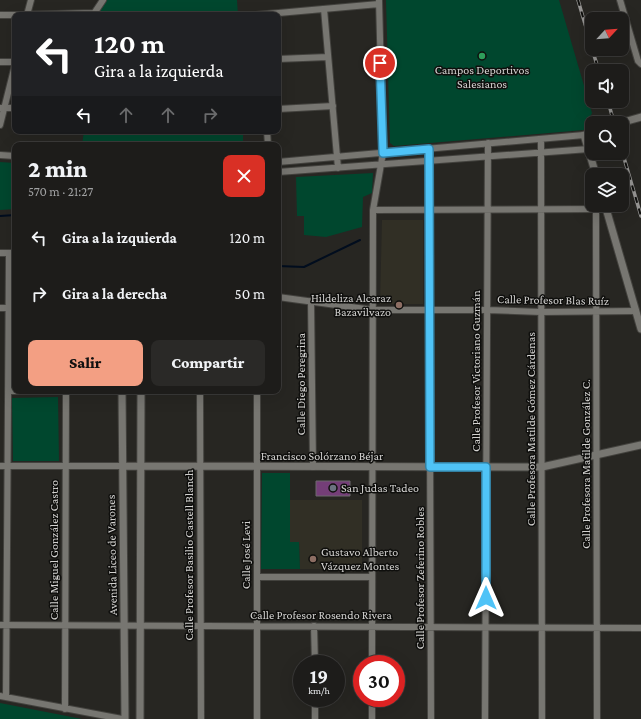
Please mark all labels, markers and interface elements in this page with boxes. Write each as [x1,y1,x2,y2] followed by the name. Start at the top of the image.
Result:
[585,12,629,56] north arrow
[585,12,629,212] map controls
[28,28,80,80] icon: left
[94,28,165,59] text: 120 m
[363,46,397,80] pin
[477,51,487,61] marker: Campos Deportivos Salesianos
[369,52,391,74] icon: arrive
[94,61,224,81] text: Gira a la izquierda
[435,63,529,91] place label: Campos Deportivos Salesianos
[585,64,629,108] button: sound
[73,104,95,126] icon: left
[115,104,137,126] icon: ahead
[157,104,179,126] icon: ahead
[199,104,221,126] icon: right
[585,116,629,160] button: search
[28,155,87,182] text: 2 min
[223,155,265,197] button: close
[585,168,629,212] button: layers
[28,184,93,199] text: 570 m · 21:27
[28,227,50,249] icon: left
[62,230,177,246] text: Gira a la izquierda
[230,230,265,246] text: 120 m
[28,283,50,305] icon: right
[62,286,167,302] text: Gira a la derecha
[235,286,265,302] text: 50 m
[469,290,483,452] street label: Calle Profesor Victoriano Guzmán
[311,291,391,319] place label: Hildeliza Alcaraz Bazavilvazo
[497,292,609,308] street label: Calle Profesor Blas Ruíz
[394,300,404,310] marker: Hildeliza Alcaraz Bazavilvazo
[294,332,308,435] street label: Calle Diego Peregrina
[524,332,538,526] street label: Calle Profesora Matilde Gómez Cárdenas
[28,340,143,386] button: Salir
[151,340,265,386] button: Compartir
[579,379,593,549] street label: Calle Profesora Matilde González C.
[261,449,384,463] street label: Francisco Solórzano Béjar
[182,469,196,640] street label: Calle Profesor Basilio Castell Blanch
[47,480,61,620] street label: Calle Miguel González Castro
[341,481,419,495] place label: San Judas Tadeo
[328,483,338,493] marker: San Judas Tadeo
[104,494,120,615] street label: Avenida Liceo de Varones
[413,507,427,649] street label: Calle Profesor Zeferino Robles
[239,521,253,589] street label: Calle José Levi
[321,545,400,573] place label: Gustavo Alberto Vázquez Montes
[308,554,318,564] marker: Gustavo Alberto Vázquez Montes
[465,577,507,619] position arrow
[250,608,392,622] street label: Calle Profesor Rosendo Rivera
[353,655,405,707] speed limit sign: 30
[310,665,328,687] text: 19
[308,685,330,696] text: km/h

